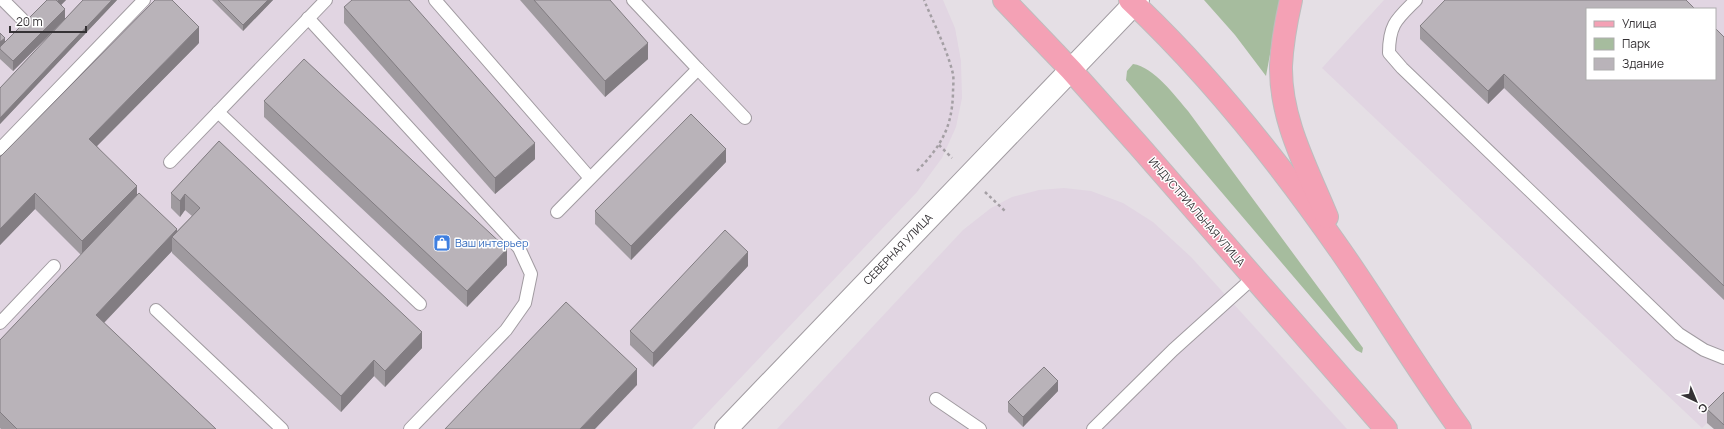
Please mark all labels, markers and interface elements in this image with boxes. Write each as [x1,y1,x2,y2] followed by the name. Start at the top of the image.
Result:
[10,8,86,34] scale bar
[1586,8,1716,80] legend
[16,13,43,30] text: 20 m
[1622,15,1656,32] text: Улица
[1622,35,1651,52] text: Парк
[1622,55,1664,72] text: Здание
[1146,154,1249,269] street label: ИНДУСТРИАЛЬНАЯ УЛИЦА
[860,210,936,288] street label: СЕВЕРНАЯ УЛИЦА
[432,233,452,253] shop icon: Ваш интерьер
[455,235,529,250] place label: Ваш интерьер
[1676,381,1716,421] north arrow
[1695,400,1711,417] text: С

